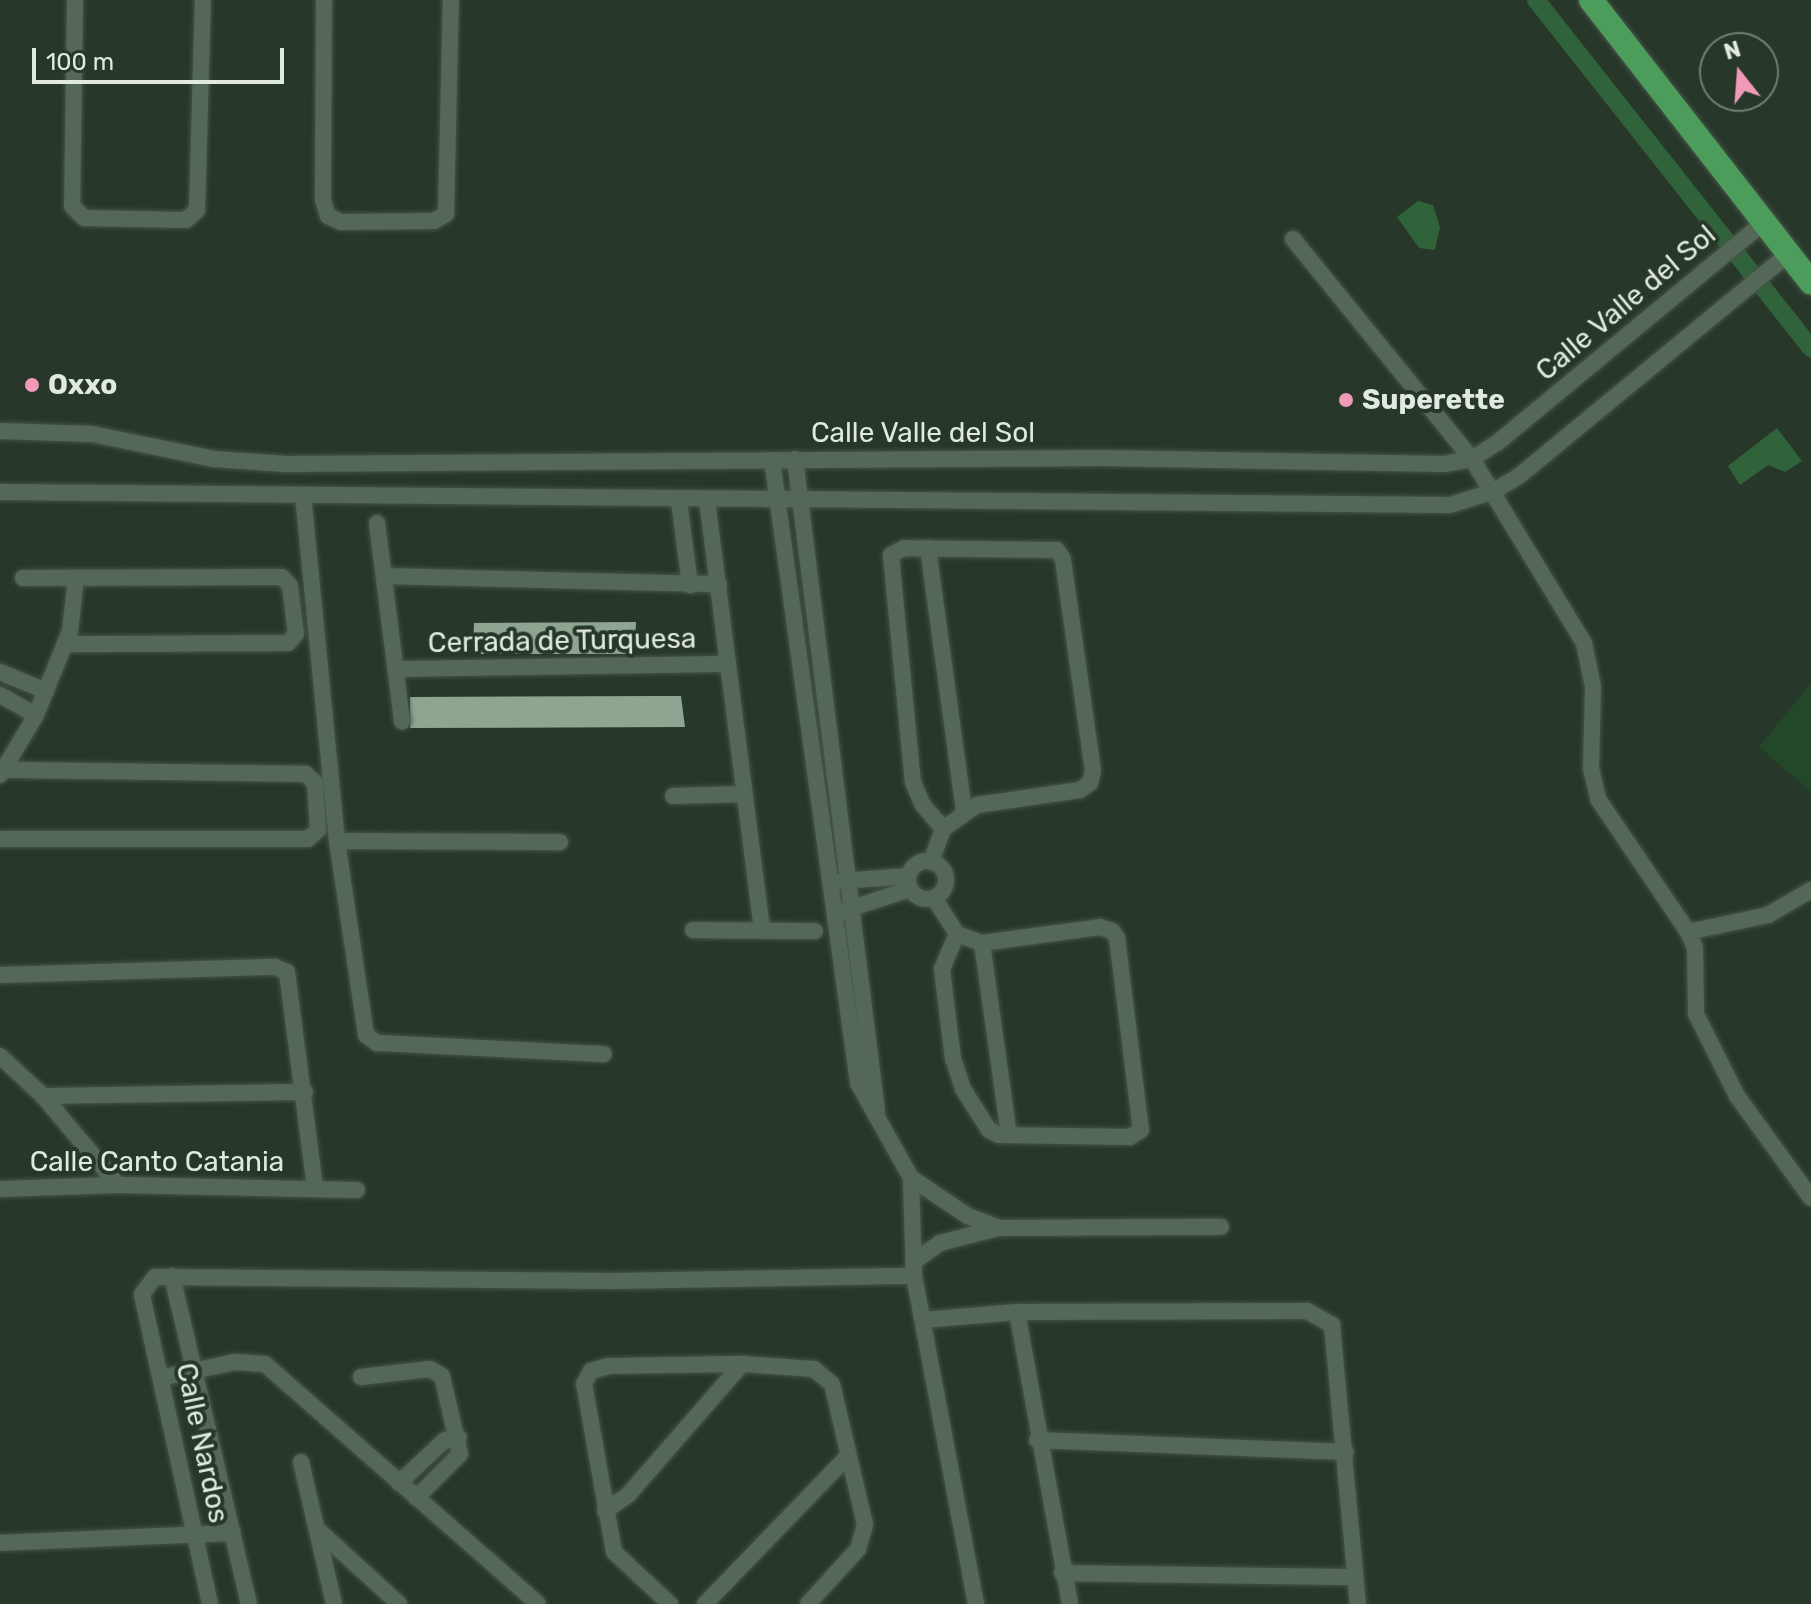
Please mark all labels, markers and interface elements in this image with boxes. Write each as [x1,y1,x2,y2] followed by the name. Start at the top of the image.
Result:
[36,32,288,82] scale bar
[1699,32,1779,112] north arrow
[1721,35,1744,66] text: N
[46,48,114,76] text: 100 m
[1529,218,1723,388] street label: Calle Valle del Sol
[48,368,117,402] place label: Oxxo
[23,376,41,394] marker: Oxxo
[1362,383,1505,417] place label: Superette
[1337,391,1355,409] marker: Superette
[811,416,1035,450] street label: Calle Valle del Sol
[427,622,697,660] street label: Cerrada de Turquesa
[30,1145,284,1179] street label: Calle Canto Catania
[169,1360,235,1526] street label: Calle Nardos

